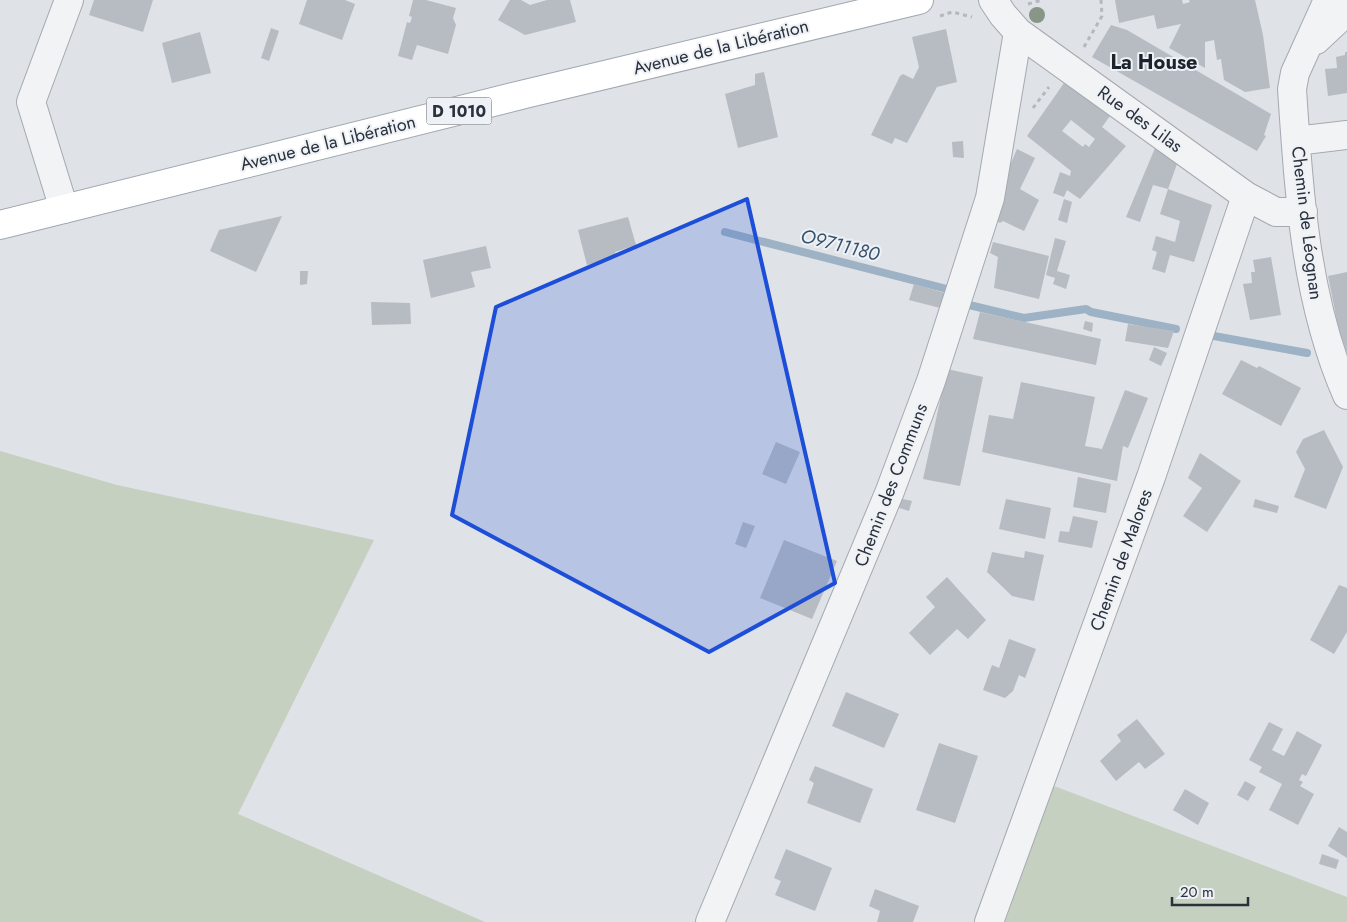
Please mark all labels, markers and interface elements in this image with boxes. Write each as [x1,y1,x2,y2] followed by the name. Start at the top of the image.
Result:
[631,13,811,81] street label: Avenue de la Libération
[1111,48,1197,77] district label: La House
[1092,79,1188,159] street label: Rue des Lilas
[426,98,492,124] road number: D 1010
[238,109,418,177] street label: Avenue de la Libération
[1285,145,1329,301] street label: Chemin de Léognan
[798,222,883,268] water label: O9711180
[848,399,934,571] street label: Chemin des Communs
[1083,485,1159,635] street label: Chemin de Malores
[1172,874,1248,906] scale bar
[1180,881,1214,903] text: 20 m

